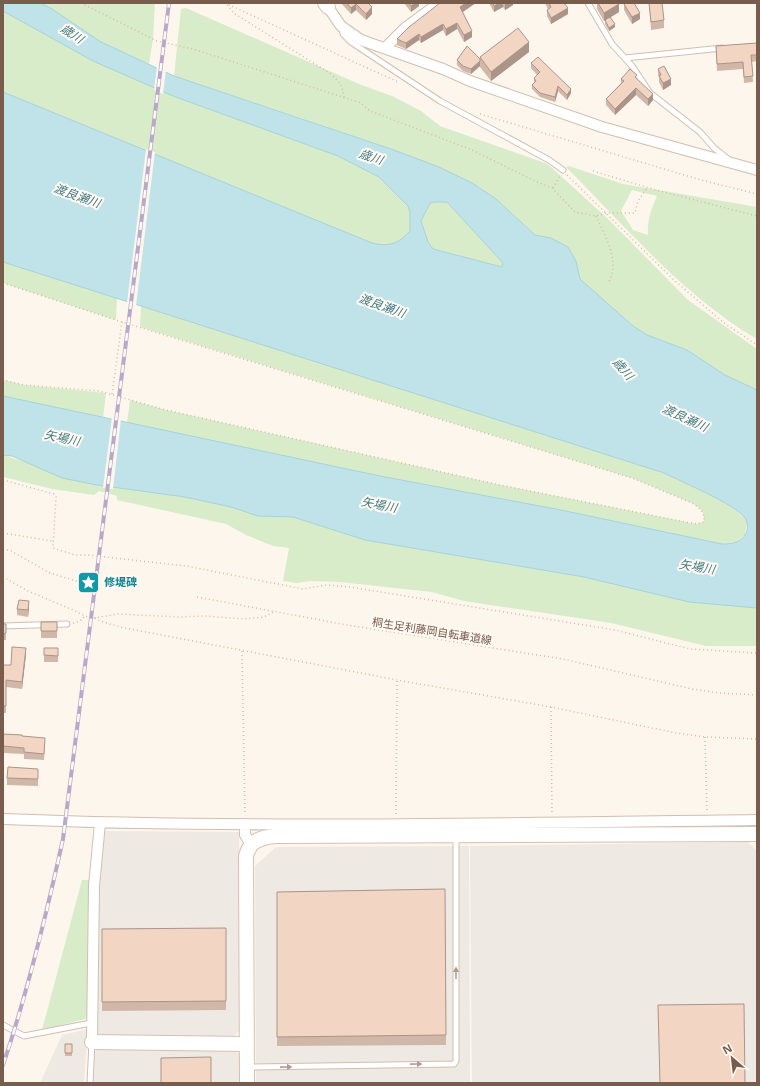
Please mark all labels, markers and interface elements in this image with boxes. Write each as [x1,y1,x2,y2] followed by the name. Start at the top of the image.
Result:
[58,20,89,48] water label: 歳川
[357,145,387,169] water label: 歳川
[52,179,105,212] water label: 渡良瀬川
[357,289,410,322] water label: 渡良瀬川
[609,354,639,385] water label: 歳川
[660,400,712,436] water label: 渡良瀬川
[43,425,83,450] water label: 矢場川
[360,493,400,517] water label: 矢場川
[678,555,718,578] water label: 矢場川
[76,569,102,595] place icon: 修堤碑
[104,574,137,589] place label: 修堤碑
[371,614,493,647] street label: 桐生足利藤岡自転車道線
[453,966,459,979] one-way arrow
[712,1038,752,1078] north arrow
[720,1040,735,1057] text: N
[410,1061,422,1068] one-way arrow
[280,1064,293,1070] one-way arrow

